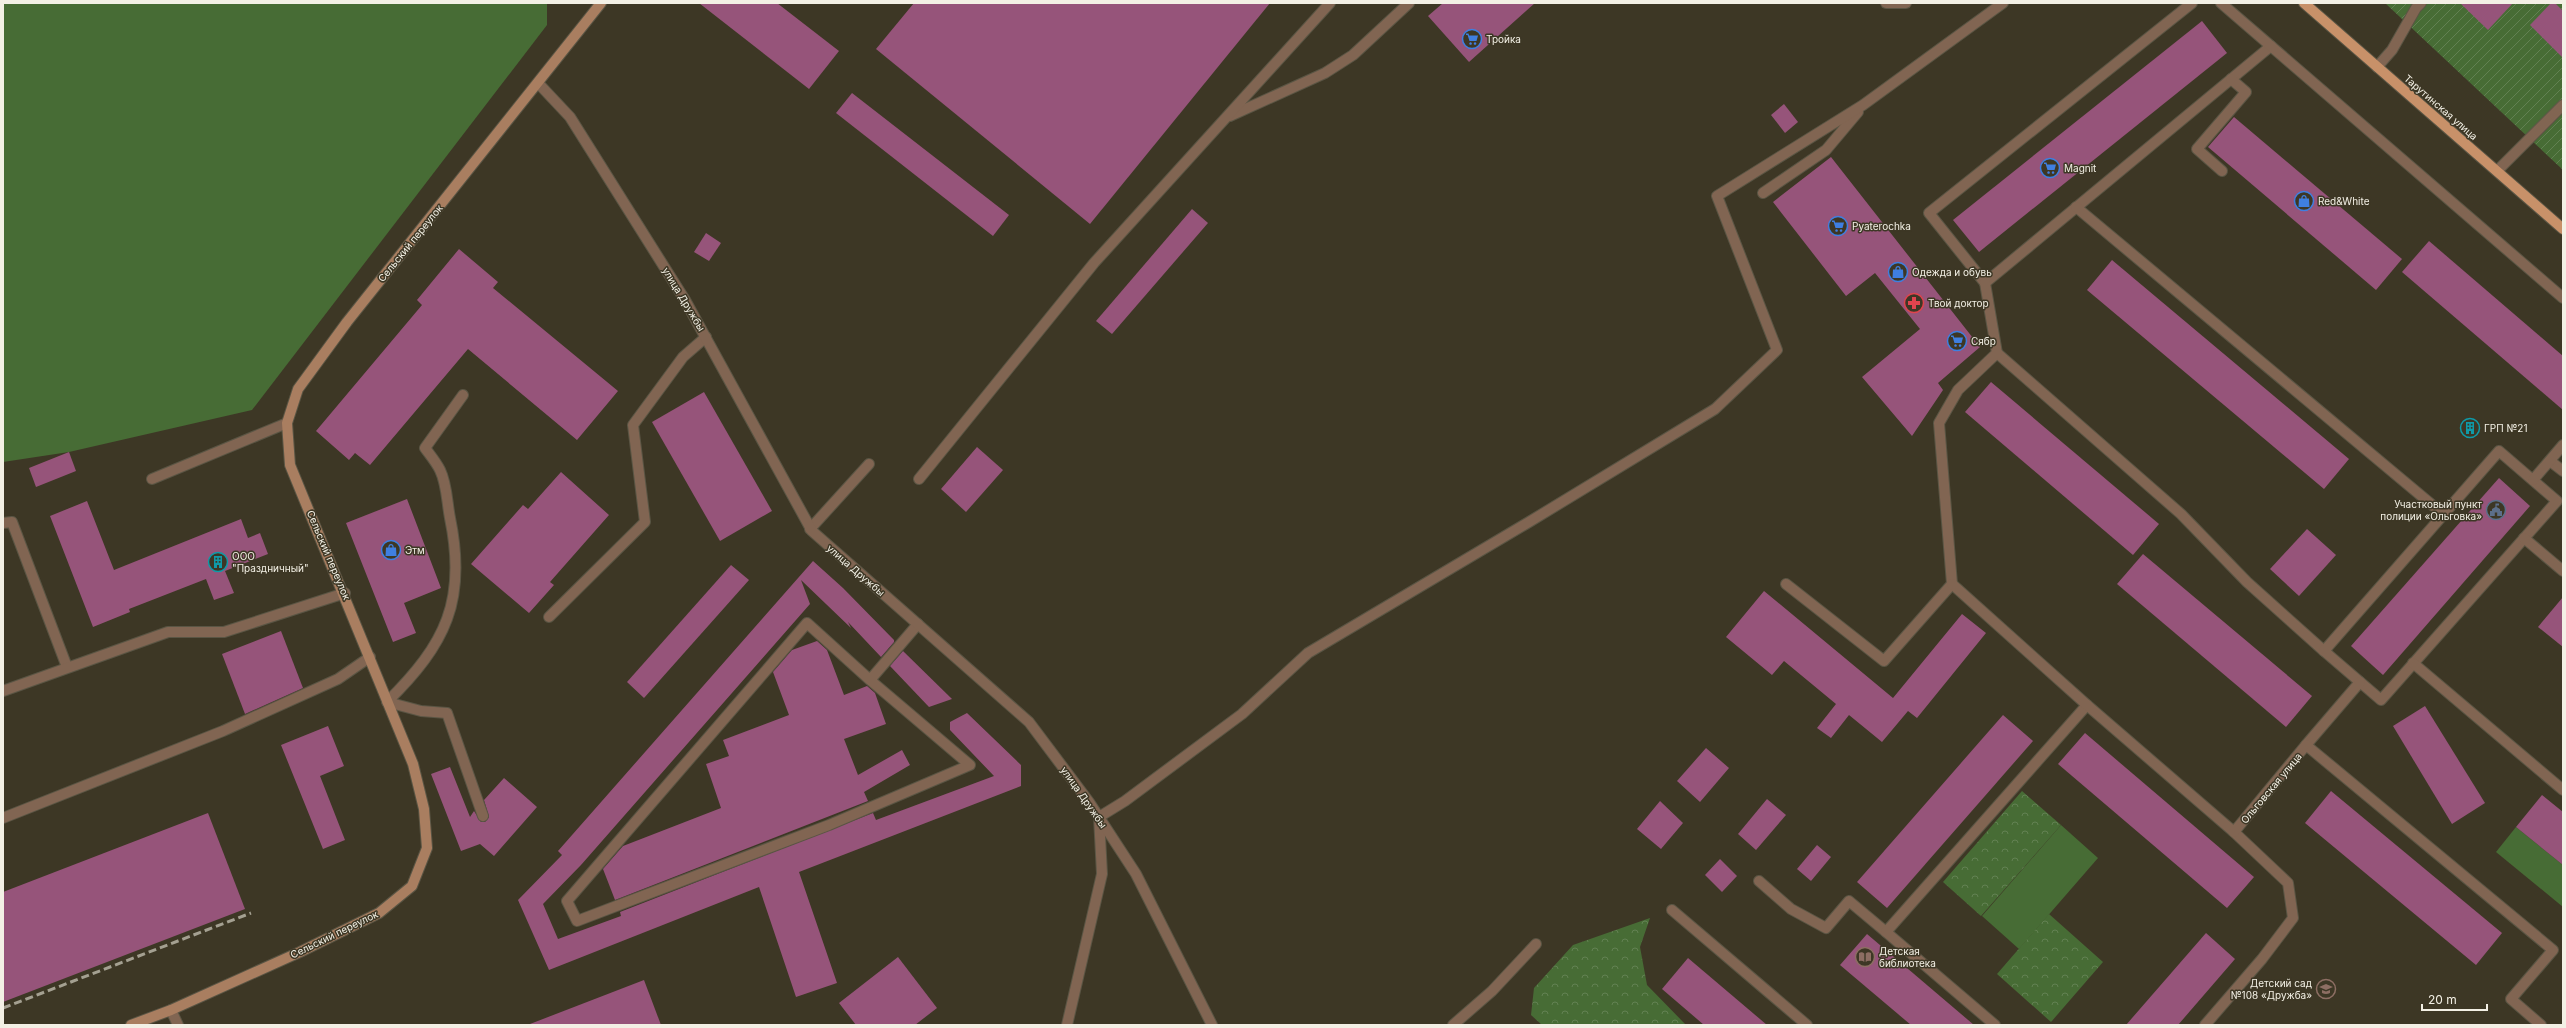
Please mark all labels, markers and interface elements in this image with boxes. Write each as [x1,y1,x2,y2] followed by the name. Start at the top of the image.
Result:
[1461,28,1483,50] supermarket icon: Тройка
[1486,33,1521,45] place label: Тройка
[2402,72,2480,142] street label: Тарутинская улица
[2039,157,2061,179] supermarket icon: Magnit
[2064,162,2097,174] place label: Magnit
[2293,190,2315,212] shop icon: Red&White
[2318,195,2370,207] place label: Red&White
[375,201,445,284] street label: Сельский переулок
[1827,215,1849,237] supermarket icon: Pyaterochka
[1852,220,1911,232] place label: Pyaterochka
[1887,261,1909,283] shop icon: Одежда и обувь
[660,265,708,333] street label: улица Дружбы
[1912,266,1992,278] place label: Одежда и обувь
[1903,292,1925,314] pharmacy icon: Твой доктор
[1928,297,1989,309] place label: Твой доктор
[1946,330,1968,352] supermarket icon: Сябр
[1971,335,1996,347] place label: Сябр
[2459,417,2481,439] building icon: ГРП №21
[2484,422,2528,434] place label: ГРП №21
[2380,498,2482,522] place label: Участковый пункт полиции «Ольговка»
[2485,499,2507,521] public building icon: Участковый пункт полиции «Ольговка»
[305,508,354,602] street label: Сельский переулок
[380,539,402,561] shop icon: Этм
[825,542,887,598] street label: улица Дружбы
[405,544,425,556] place label: Этм
[232,550,309,574] place label: ООО "Праздничный"
[207,551,229,573] building icon: ООО "Праздничный"
[2238,750,2304,826] street label: Ольговская улица
[1058,764,1110,830] street label: улица Дружбы
[288,907,380,960] street label: Сельский переулок
[1879,945,1936,969] place label: Детская библиотека
[1854,946,1876,968] library icon: Детская библиотека
[2231,977,2312,1001] place label: Детский сад №108 «Дружба»
[2315,978,2337,1000] school or university icon: Детский сад №108 «Дружба»
[2422,986,2487,1012] scale bar
[2428,992,2457,1007] text: 20 m

